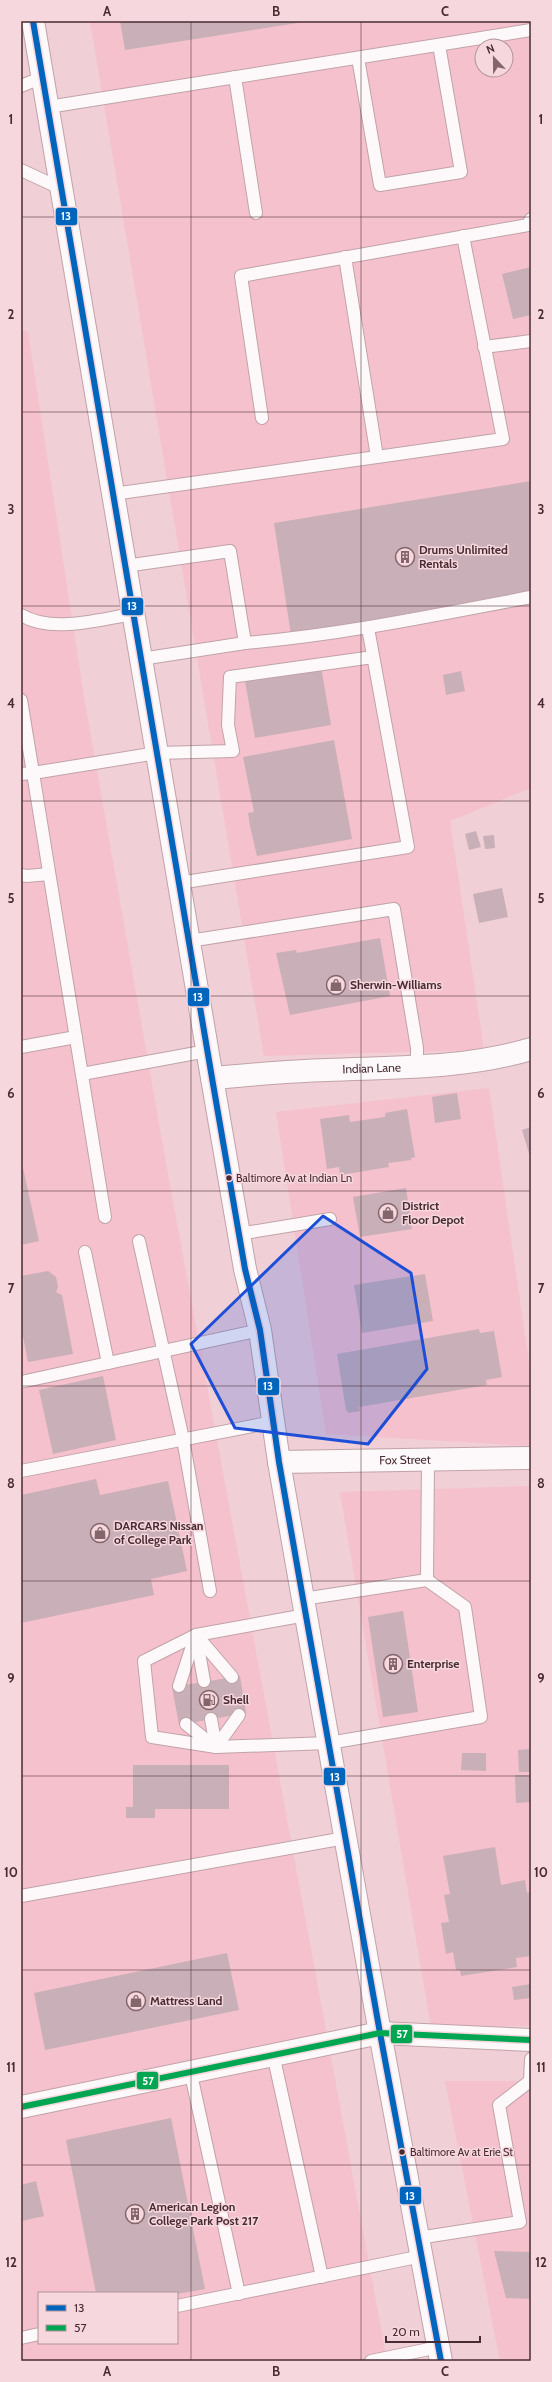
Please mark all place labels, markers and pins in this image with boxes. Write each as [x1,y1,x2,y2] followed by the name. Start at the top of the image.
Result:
[419,542,508,571] place label: Drums Unlimited Rentals
[394,546,416,568] building icon: Drums Unlimited Rentals
[325,974,347,996] shop icon: Sherwin-Williams
[350,977,442,992] place label: Sherwin-Williams
[236,1171,352,1185] place label: Baltimore Av at Indian Ln
[224,1173,234,1183] marker: Baltimore Av at Indian Ln
[402,1198,464,1227] place label: District Floor Depot
[377,1202,399,1224] shop icon: District Floor Depot
[114,1518,204,1547] place label: DARCARS Nissan of College Park
[89,1522,111,1544] shop icon: DARCARS Nissan of College Park
[382,1653,404,1675] building icon: Enterprise
[407,1656,460,1671] place label: Enterprise
[198,1689,220,1711] fuel station icon: Shell
[223,1692,249,1707] place label: Shell
[125,1990,147,2012] shop icon: Mattress Land
[150,1993,223,2008] place label: Mattress Land
[410,2145,513,2159] place label: Baltimore Av at Erie St
[397,2147,407,2157] marker: Baltimore Av at Erie St
[149,2199,259,2228] place label: American Legion College Park Post 217
[124,2203,146,2225] building icon: American Legion College Park Post 217

